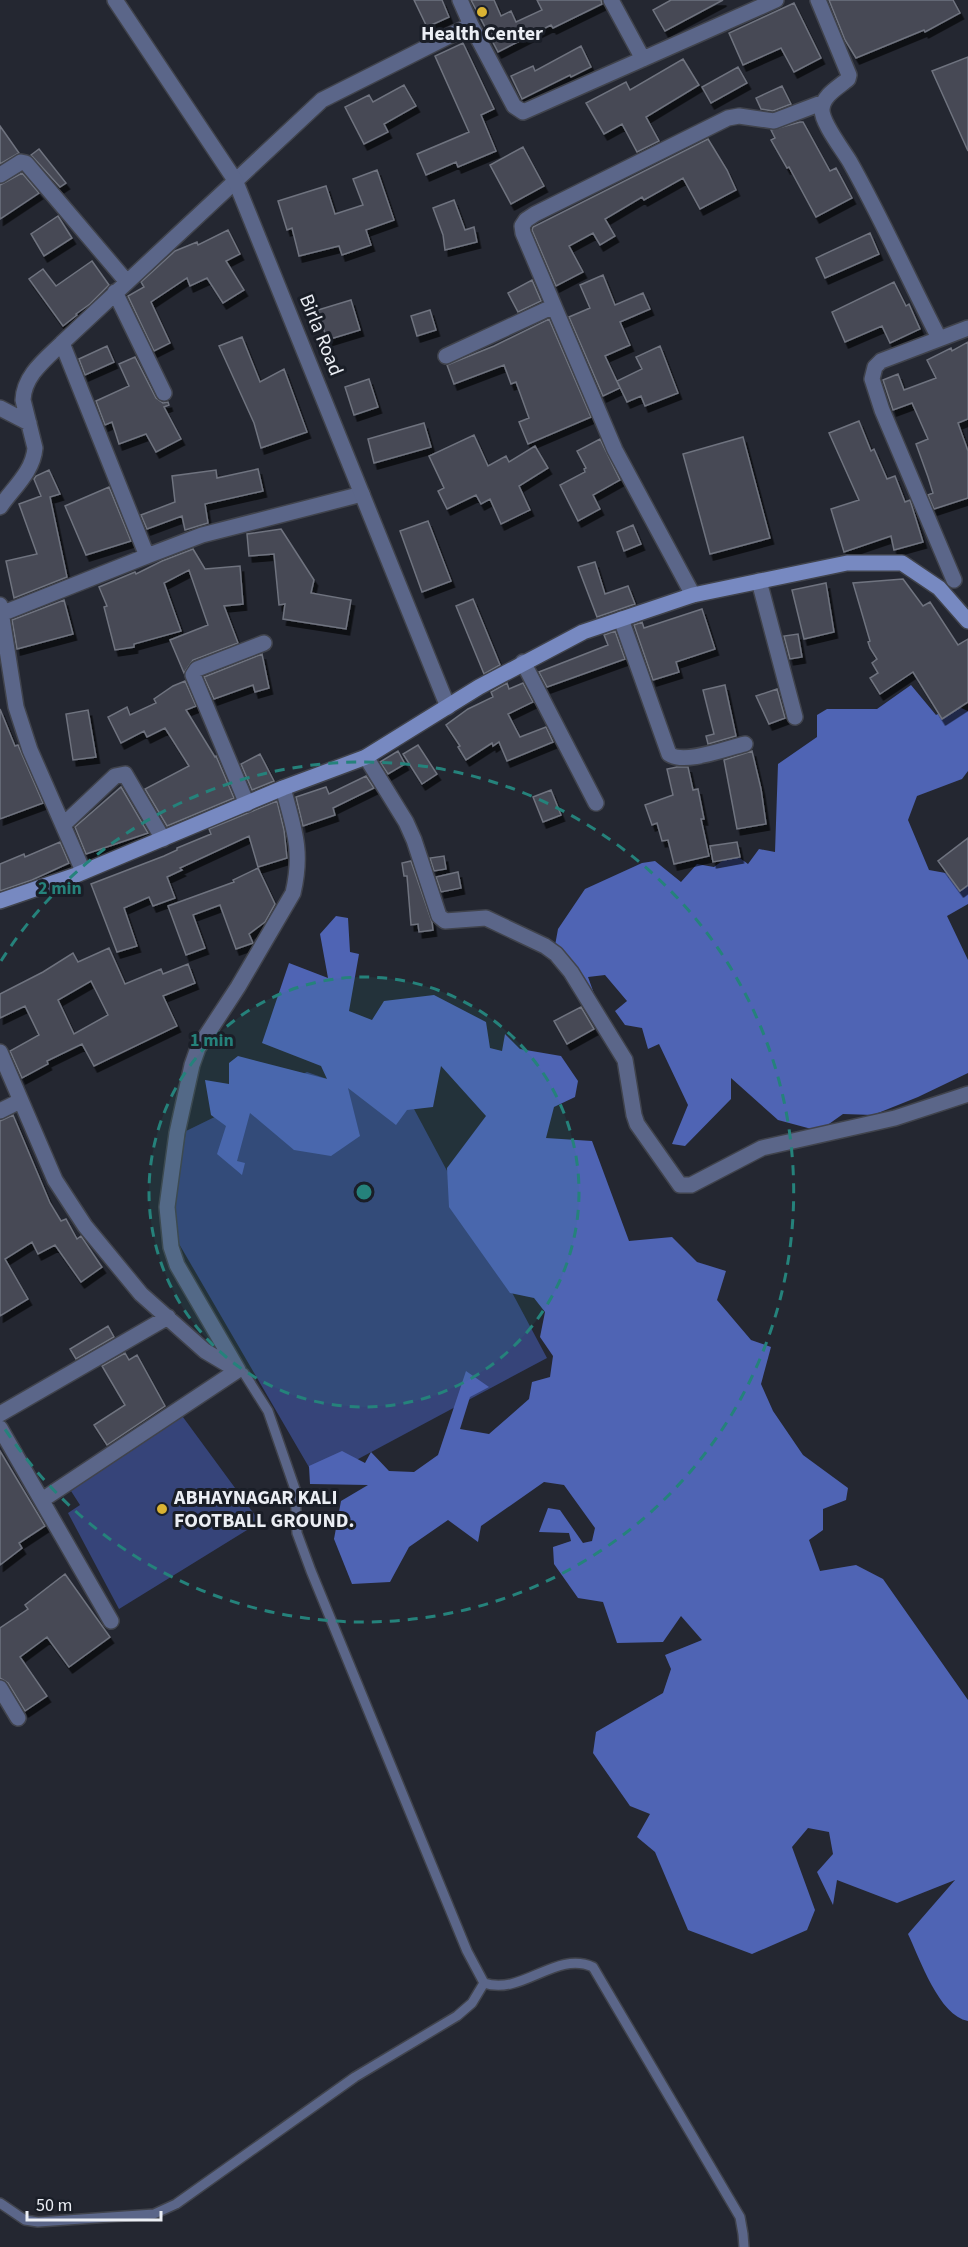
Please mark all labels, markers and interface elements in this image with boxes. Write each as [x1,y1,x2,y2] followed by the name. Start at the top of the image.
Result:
[475,5,489,19] marker: Health Center
[421,20,543,48] place label: Health Center
[292,290,350,380] street label: Birla Road
[38,876,82,901] text: 2 min
[190,1028,234,1053] text: 1 min
[354,1182,374,1202] centre of rings
[173,1484,354,1535] place label: ABHAYNAGAR KALI FOOTBALL GROUND.
[155,1502,169,1516] marker: ABHAYNAGAR KALI FOOTBALL GROUND.
[27,2184,160,2222] scale bar
[36,2193,72,2218] text: 50 m

